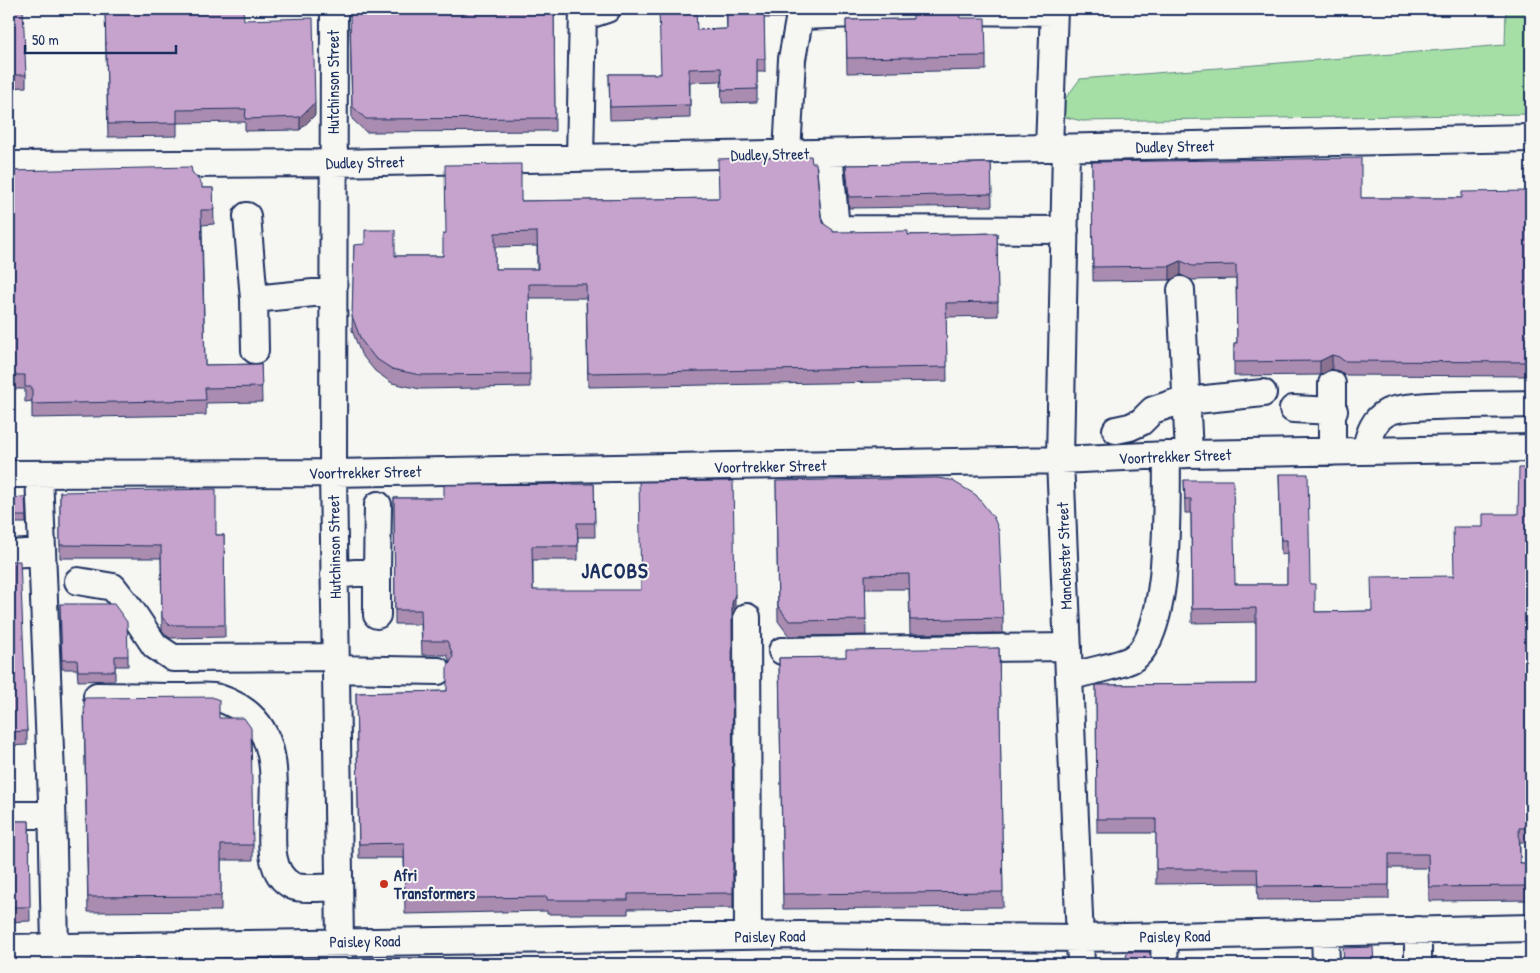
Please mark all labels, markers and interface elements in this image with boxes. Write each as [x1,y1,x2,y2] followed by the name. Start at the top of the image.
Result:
[25,22,176,54] scale bar
[32,29,59,50] text: 50 m
[322,30,344,134] street label: Hutchinson Street
[1136,134,1215,158] street label: Dudley Street
[731,142,810,166] street label: Dudley Street
[326,150,405,174] street label: Dudley Street
[1118,443,1232,469] street label: Voortrekker Street
[713,454,827,478] street label: Voortrekker Street
[308,460,422,484] street label: Voortrekker Street
[322,494,346,599] street label: Hutchinson Street
[1051,501,1077,610] street label: Manchester Street
[581,556,649,585] district label: JACOBS
[393,864,476,904] place label: Afri Transformers
[378,878,390,890] marker: Afri Transformers
[734,924,806,948] street label: Paisley Road
[1139,924,1211,948] street label: Paisley Road
[329,929,401,953] street label: Paisley Road

